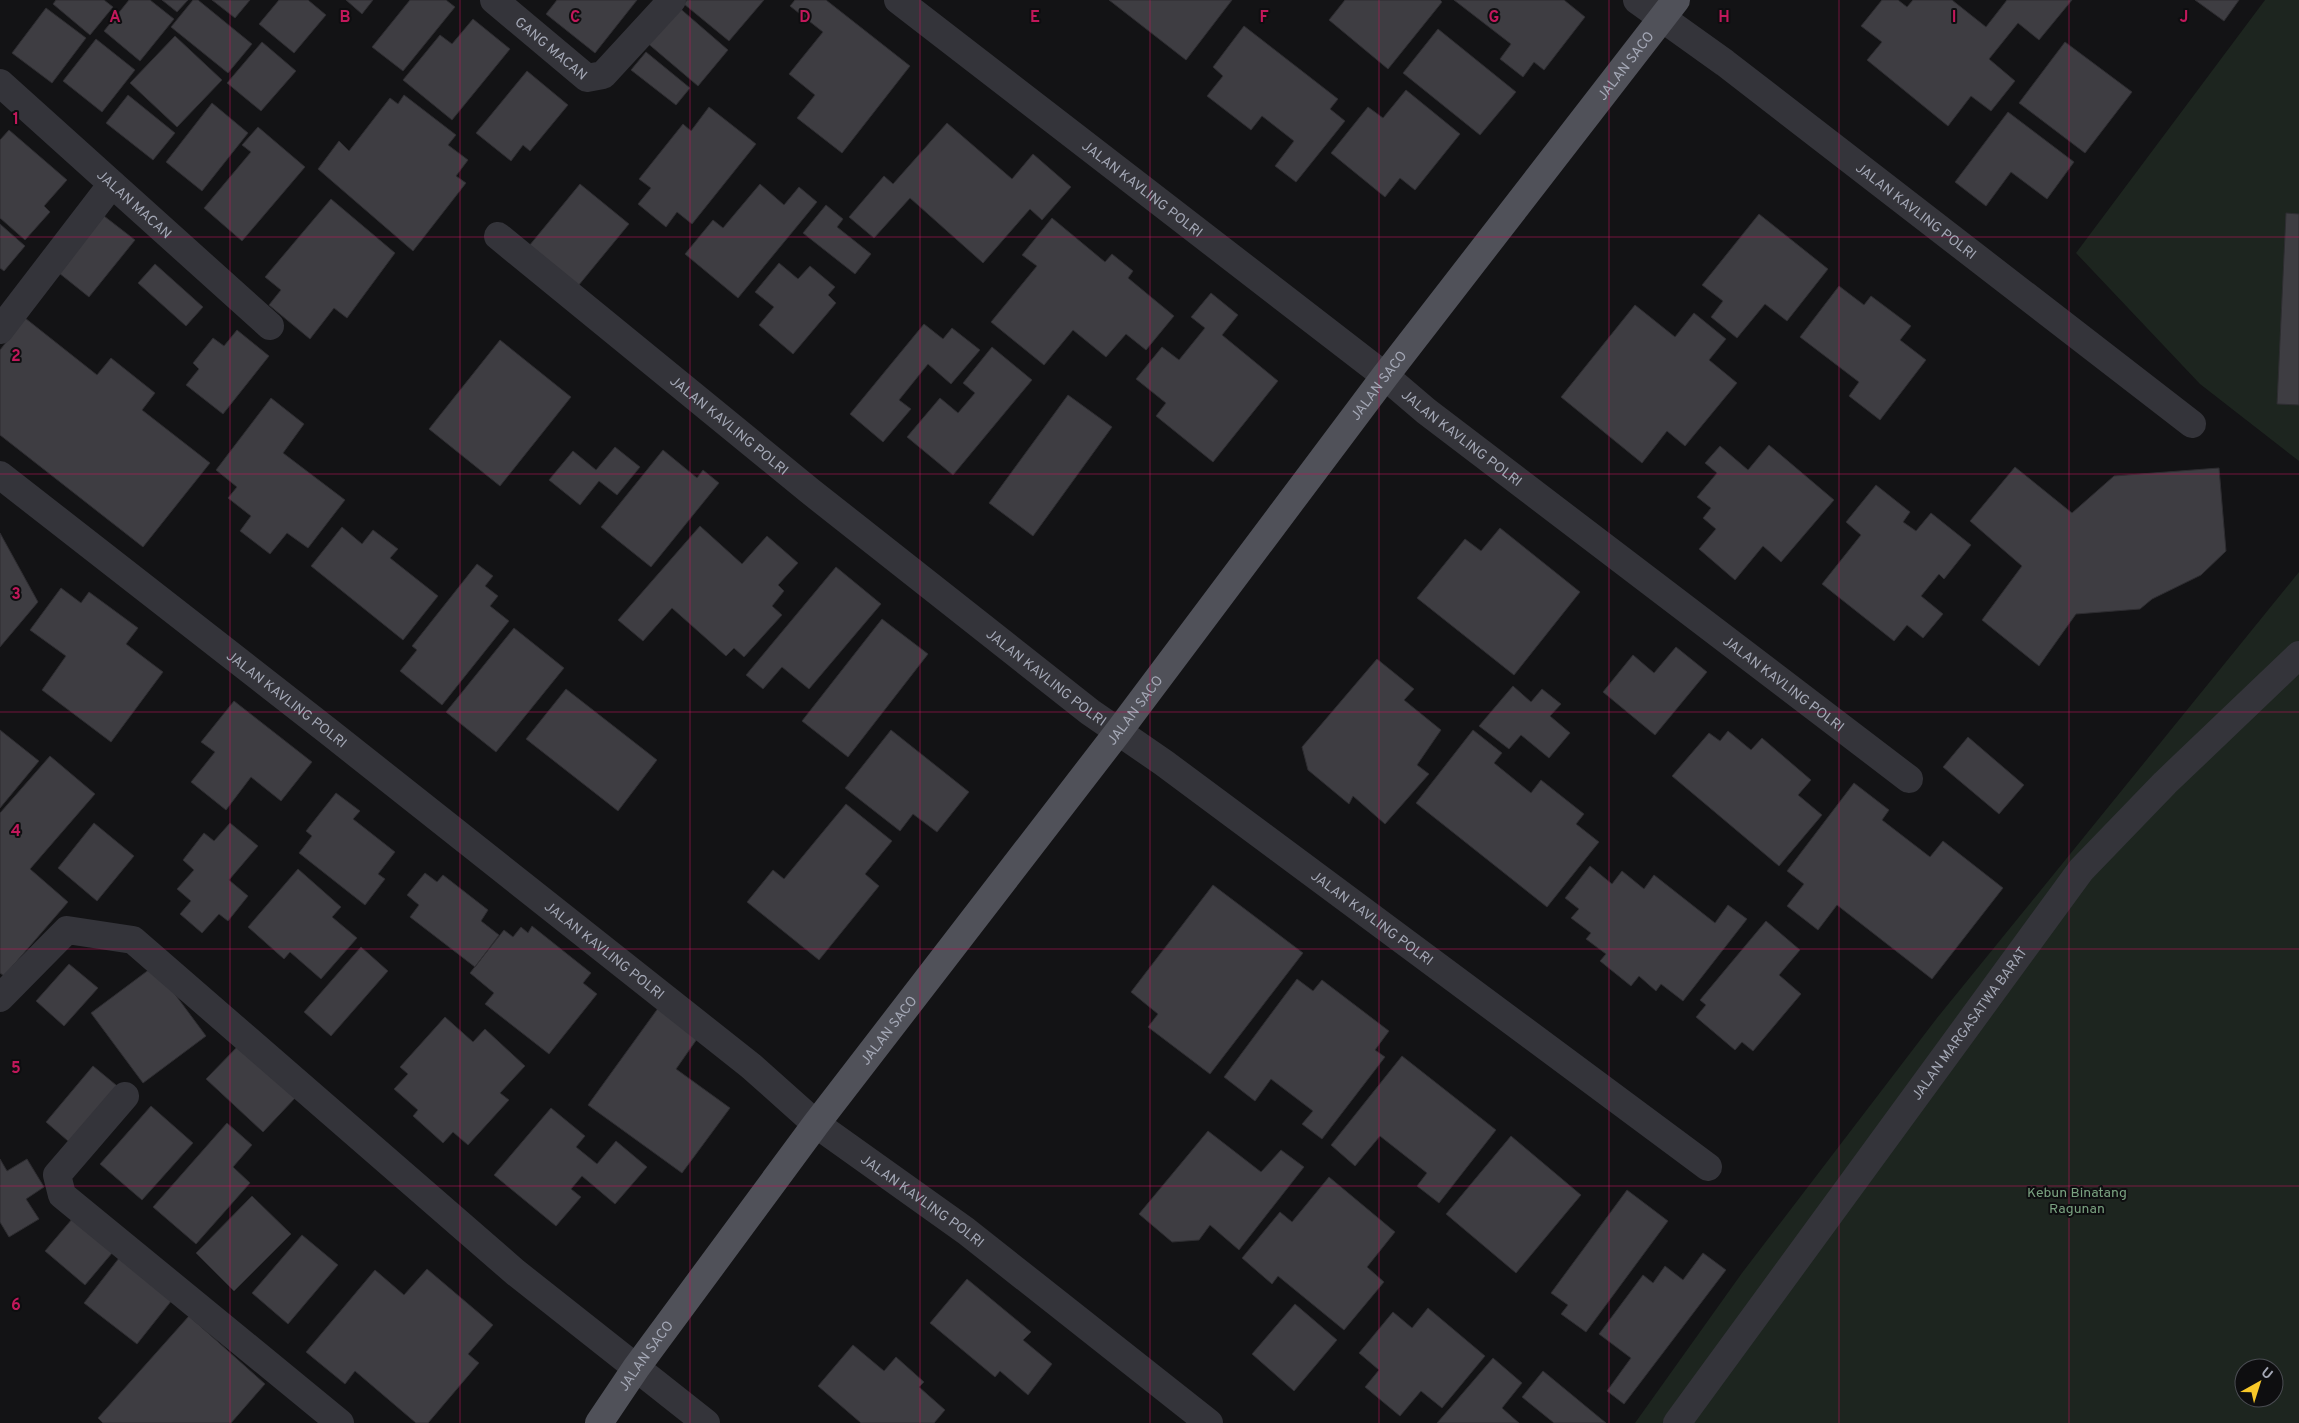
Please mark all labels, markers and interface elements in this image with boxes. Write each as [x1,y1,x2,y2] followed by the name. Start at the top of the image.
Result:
[109,8,121,28] text: A
[339,8,351,28] text: B
[799,8,811,28] text: D
[1030,8,1040,28] text: E
[1259,8,1269,28] text: F
[1489,8,1499,28] text: G
[1718,8,1730,28] text: H
[1952,8,1956,28] text: I
[2180,8,2188,28] text: J
[512,12,592,80] street label: GANG MACAN
[1594,28,1659,104] street label: JALAN SACO
[13,110,19,130] text: 1
[1078,138,1205,242] street label: JALAN KAVLING POLRI
[1852,160,1979,264] street label: JALAN KAVLING POLRI
[93,167,174,243] street label: JALAN MACAN
[11,347,21,367] text: 2
[1348,348,1411,424] street label: JALAN SACO
[666,373,791,480] street label: JALAN KAVLING POLRI
[1397,387,1525,491] street label: JALAN KAVLING POLRI
[11,585,21,605] text: 3
[982,626,1109,731] street label: JALAN KAVLING POLRI
[1719,633,1847,736] street label: JALAN KAVLING POLRI
[223,648,349,752] street label: JALAN KAVLING POLRI
[1104,673,1167,749] street label: JALAN SACO
[11,822,21,842] text: 4
[1307,868,1436,970] street label: JALAN KAVLING POLRI
[540,899,667,1004] street label: JALAN KAVLING POLRI
[1909,944,2032,1104] street label: JALAN MARGASATWA BARAT
[858,993,922,1069] street label: JALAN SACO
[11,1059,21,1079] text: 5
[857,1152,987,1252] street label: JALAN KAVLING POLRI
[2027,1185,2127,1218] park label: Kebun Binatang Ragunan
[11,1296,21,1316] text: 6
[616,1318,678,1395] street label: JALAN SACO
[2234,1358,2284,1408] north arrow
[2257,1364,2275,1384] text: U

